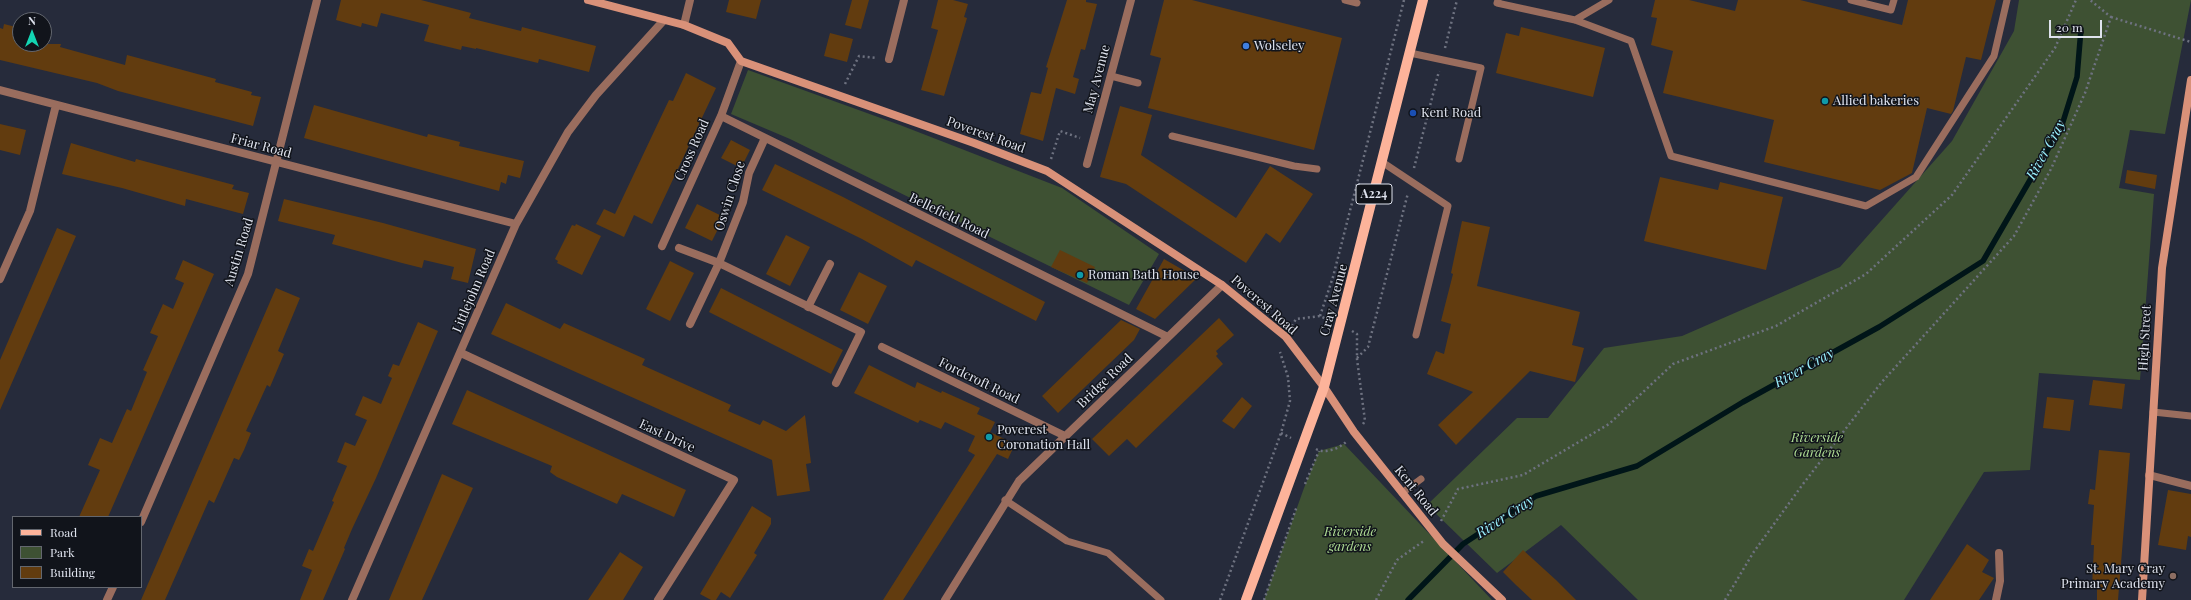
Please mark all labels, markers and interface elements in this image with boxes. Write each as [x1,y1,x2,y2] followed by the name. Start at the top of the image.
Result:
[12,12,52,52] north arrow
[2051,12,2104,38] scale bar
[28,13,36,28] text: N
[2056,19,2083,35] text: 20 m
[1254,38,1305,54] place label: Wolseley
[1241,41,1251,51] marker: Wolseley
[1080,43,1114,115] street label: May Avenue
[1833,93,1919,109] place label: Allied bakeries
[1820,96,1830,106] marker: Allied bakeries
[1421,105,1481,121] place label: Kent Road
[1408,108,1418,118] marker: Kent Road
[945,114,1027,156] street label: Poverest Road
[671,117,713,183] street label: Cross Road
[2023,117,2069,183] water label: River Cray
[229,130,293,162] street label: Friar Road
[711,159,749,233] street label: Oswin Close
[1356,184,1392,204] road number: A224
[906,190,992,242] street label: Bellefield Road
[221,216,257,288] street label: Austin Road
[449,247,499,335] street label: Littlejohn Road
[1317,262,1351,338] street label: Cray Avenue
[1088,267,1199,283] place label: Roman Bath House
[1075,270,1085,280] marker: Roman Bath House
[1228,272,1300,338] street label: Poverest Road
[2135,304,2155,372] street label: High Street
[1771,345,1837,391] water label: River Cray
[1074,351,1136,411] street label: Bridge Road
[936,355,1022,407] street label: Fordcroft Road
[637,416,697,456] street label: East Drive
[997,422,1090,453] place label: Poverest Coronation Hall
[1791,430,1843,461] park label: Riverside Gardens
[984,432,994,442] marker: Poverest Coronation Hall
[1391,463,1441,519] street label: Kent Road
[1473,492,1537,542] water label: River Cray
[12,516,142,588] legend
[50,524,77,540] text: Road
[1324,524,1376,555] park label: Riverside gardens
[50,544,75,560] text: Park
[2061,561,2165,592] place label: St. Mary Cray Primary Academy
[50,564,95,580] text: Building
[2168,571,2178,581] marker: St. Mary Cray Primary Academy

